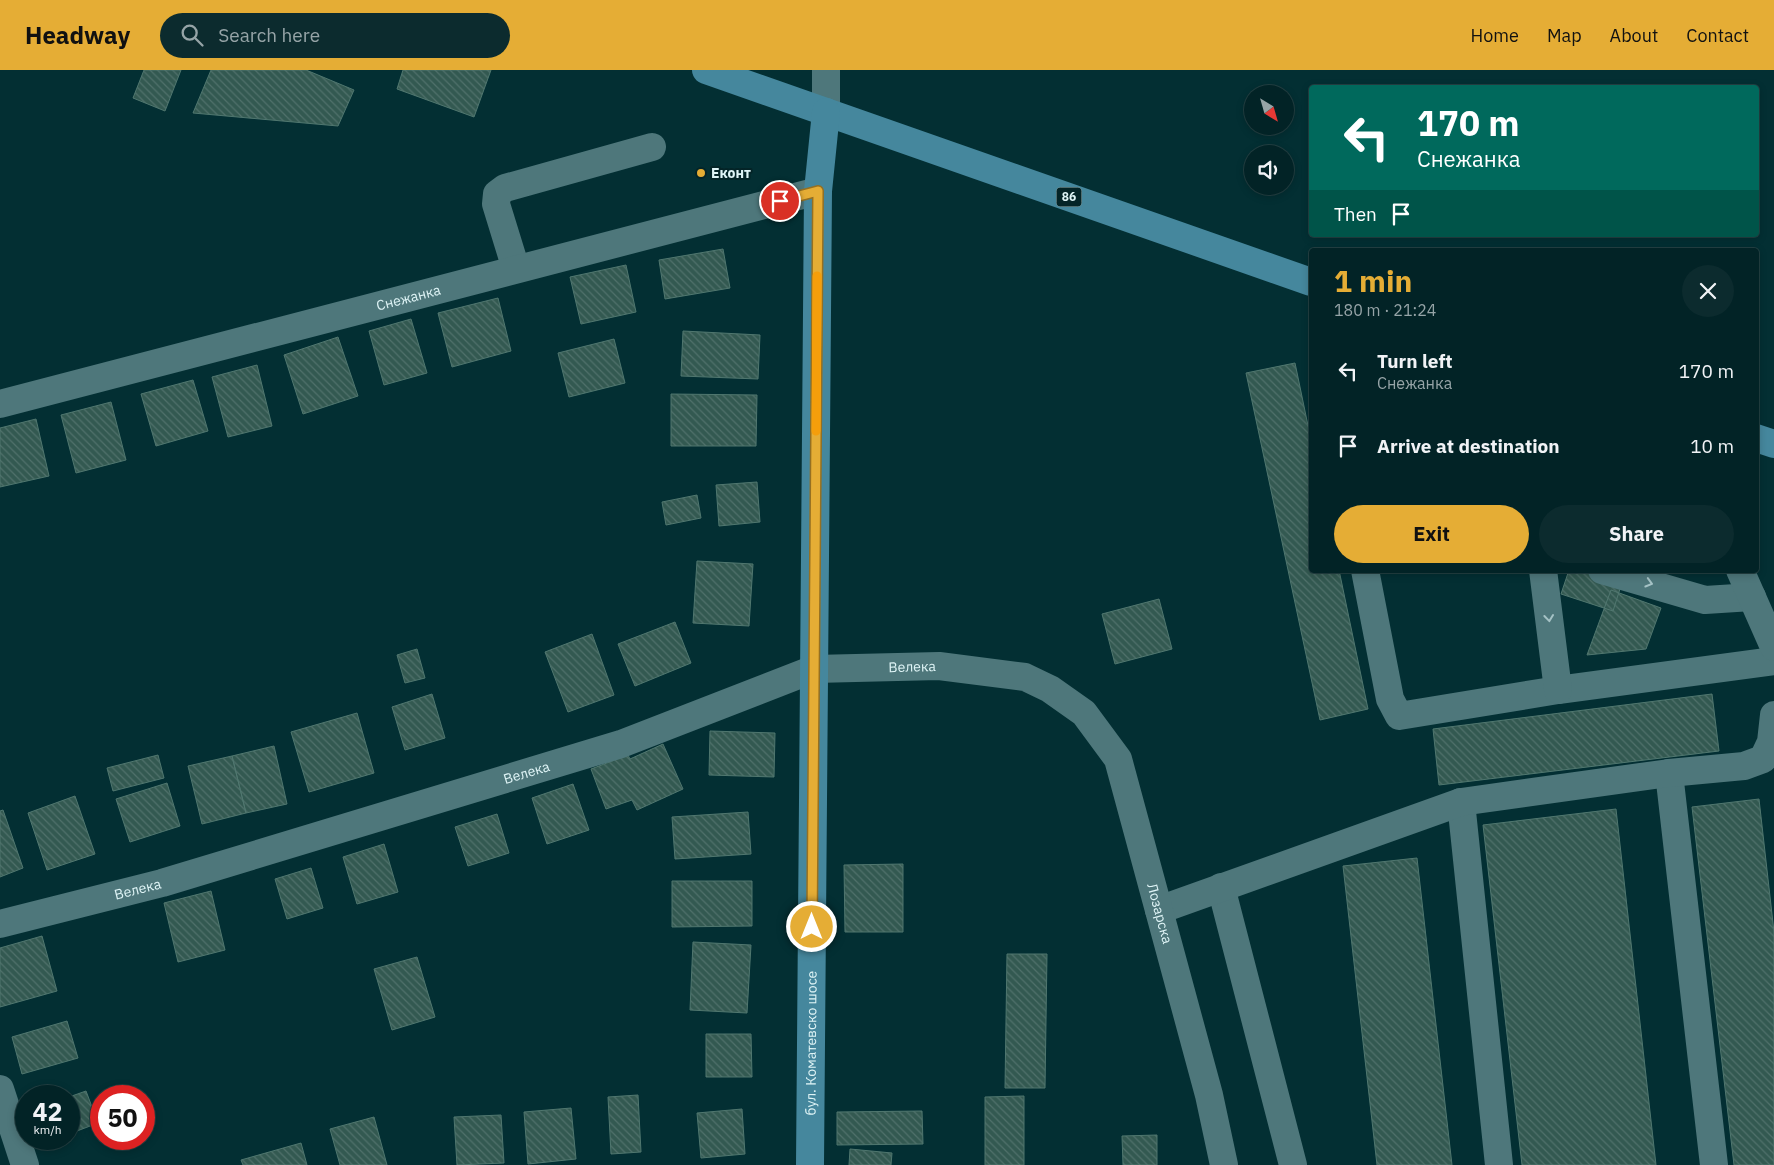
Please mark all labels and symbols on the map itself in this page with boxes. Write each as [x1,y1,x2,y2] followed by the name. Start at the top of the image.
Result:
[1244,85,1294,135] north arrow
[711,164,751,182] place label: Еконт
[695,167,707,179] marker: Еконт
[759,180,801,222] pin
[1056,188,1082,206] road number: 86
[374,281,443,315] street label: Снежанка
[1644,578,1652,588] one-way arrow
[1543,615,1554,623] one-way arrow
[888,657,937,676] street label: Велека
[501,757,552,788] street label: Велека
[112,874,163,904] street label: Велека
[1143,881,1177,946] street label: Лозарска
[785,900,837,952] position arrow
[801,970,821,1115] street label: бул. Коматевско шосе
[90,1085,155,1150] speed limit sign: 50

